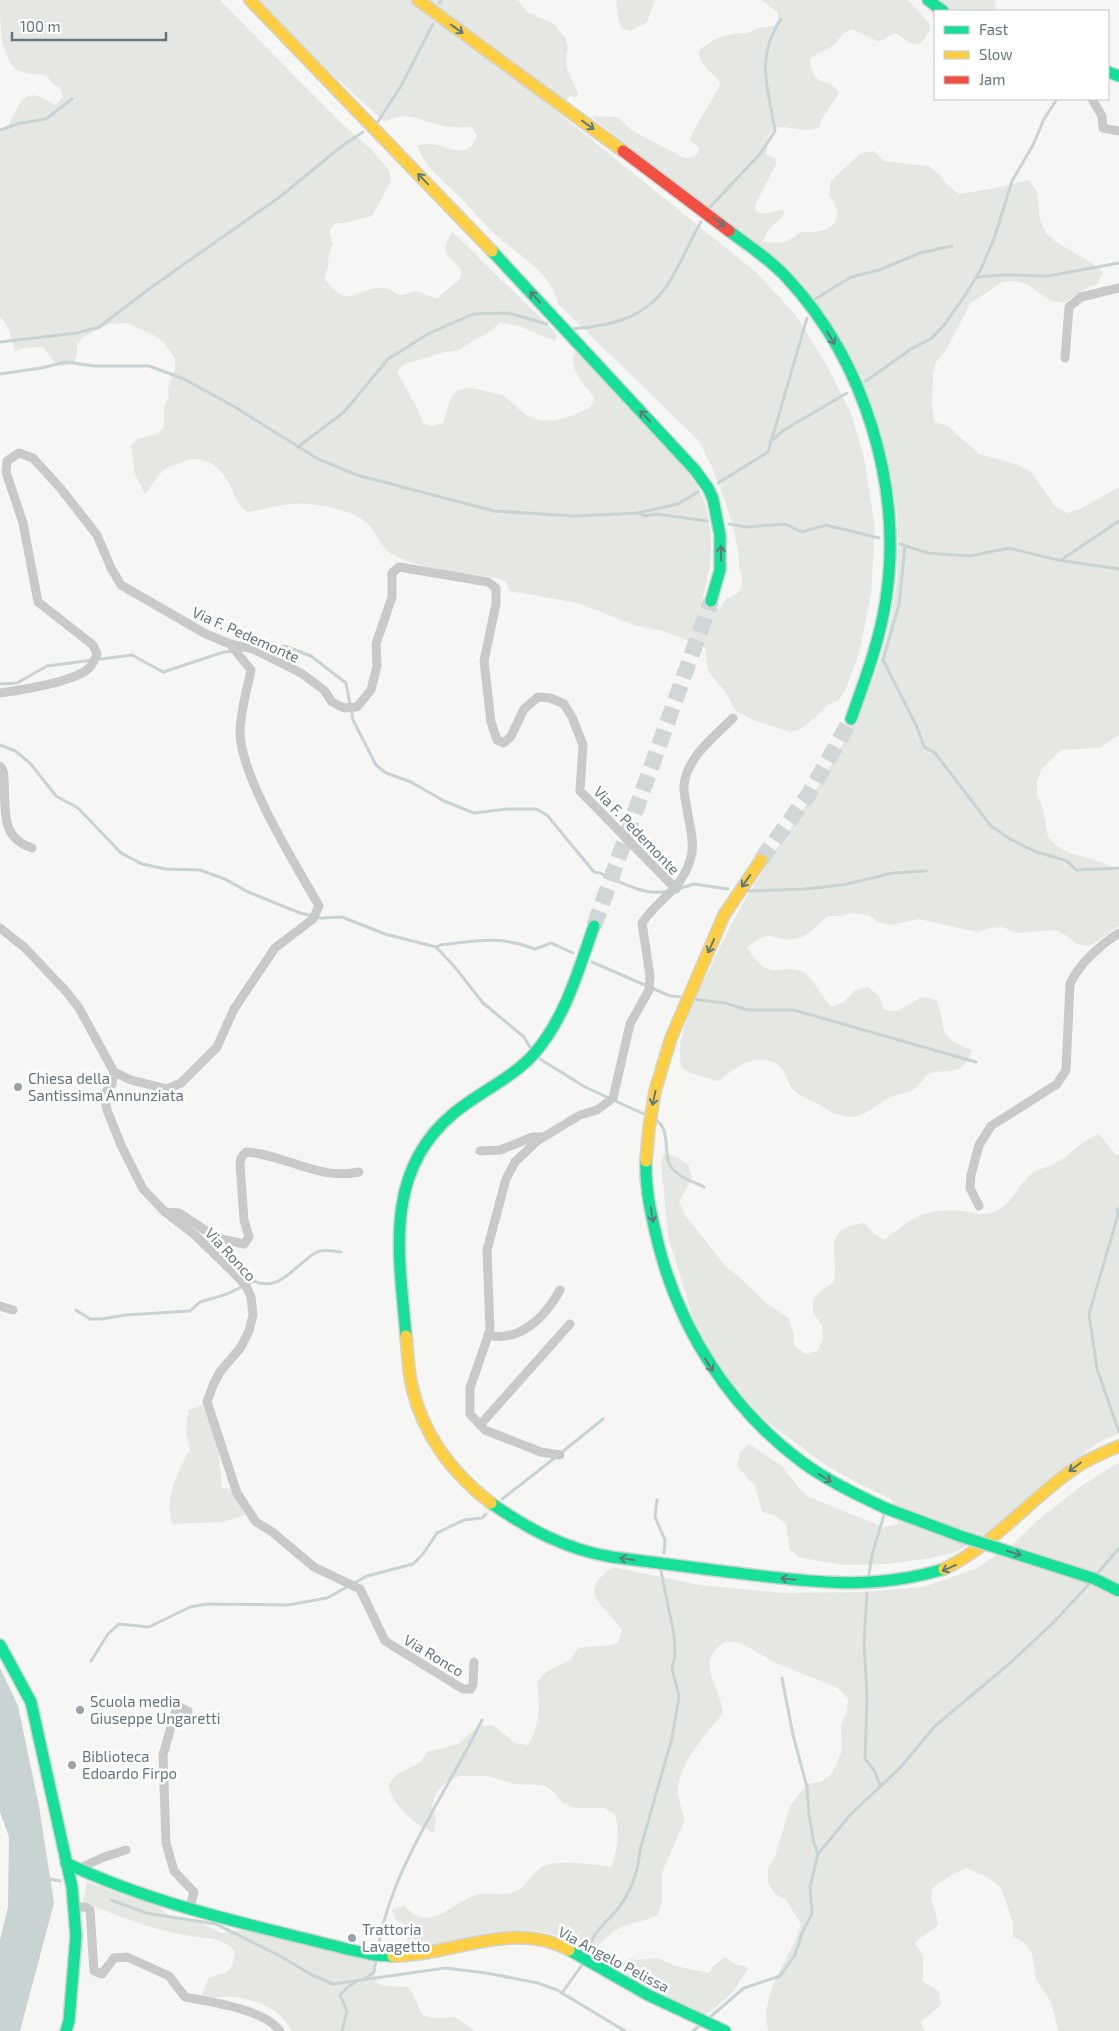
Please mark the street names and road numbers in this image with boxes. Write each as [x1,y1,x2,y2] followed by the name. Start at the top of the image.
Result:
[189,602,303,666] street label: Via F. Pedemonte
[590,782,684,878] street label: Via F. Pedemonte
[202,1224,260,1284] street label: Via Ronco
[401,1630,467,1680] street label: Via Ronco
[555,1922,673,1996] street label: Via Angelo Pelissa

